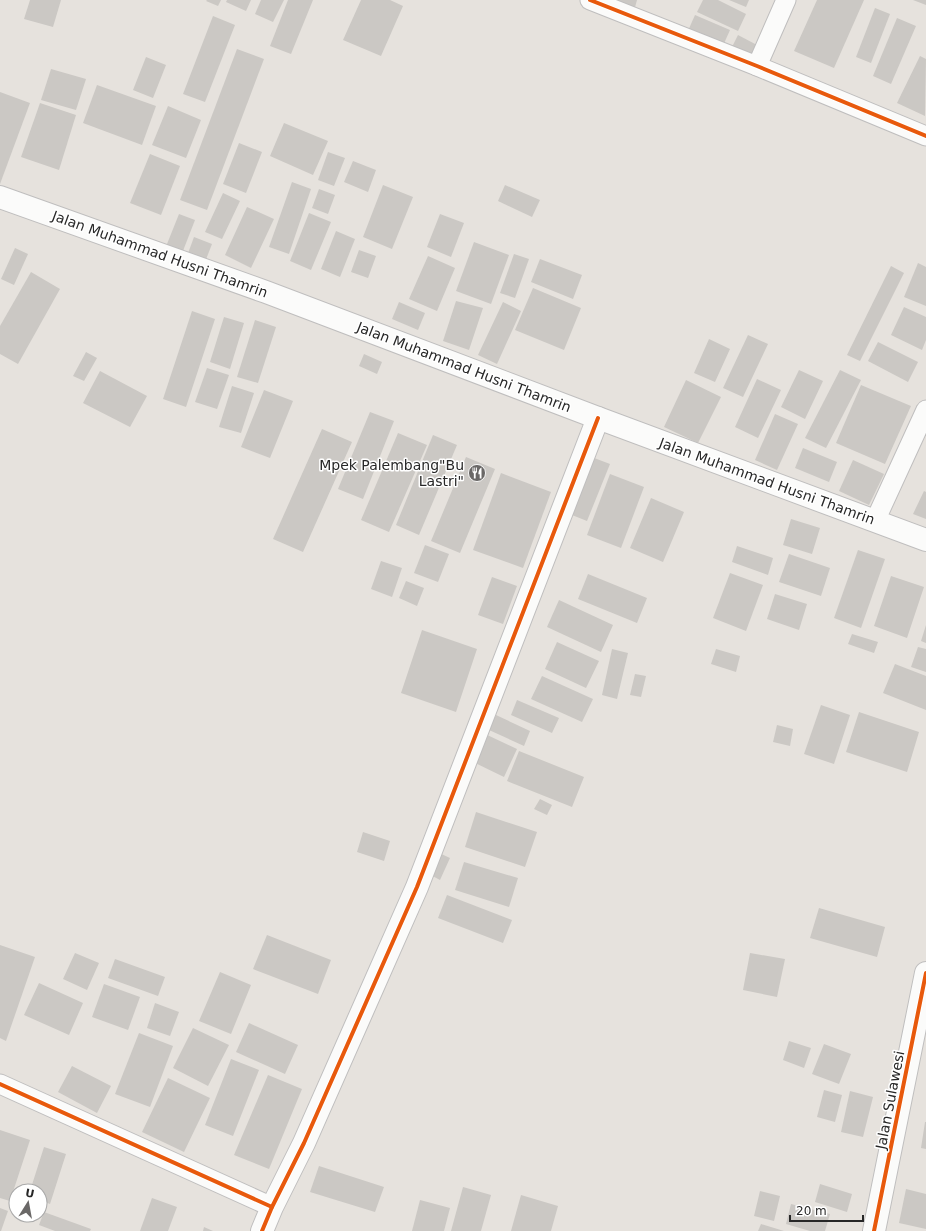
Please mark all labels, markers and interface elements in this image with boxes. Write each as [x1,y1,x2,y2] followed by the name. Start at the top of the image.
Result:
[49,207,270,301] street label: Jalan Muhammad Husni Thamrin
[354,318,573,415] street label: Jalan Muhammad Husni Thamrin
[656,434,877,528] street label: Jalan Muhammad Husni Thamrin
[319,457,464,489] place label: Mpek Palembang"Bu Lastri"
[467,463,487,483] restaurant icon: Mpek Palembang"Bu Lastri"
[872,1049,907,1152] street label: Jalan Sulawesi
[8,1183,48,1223] north arrow
[24,1186,35,1201] text: U
[790,1197,863,1223] scale bar
[796,1204,827,1218] text: 20 m

